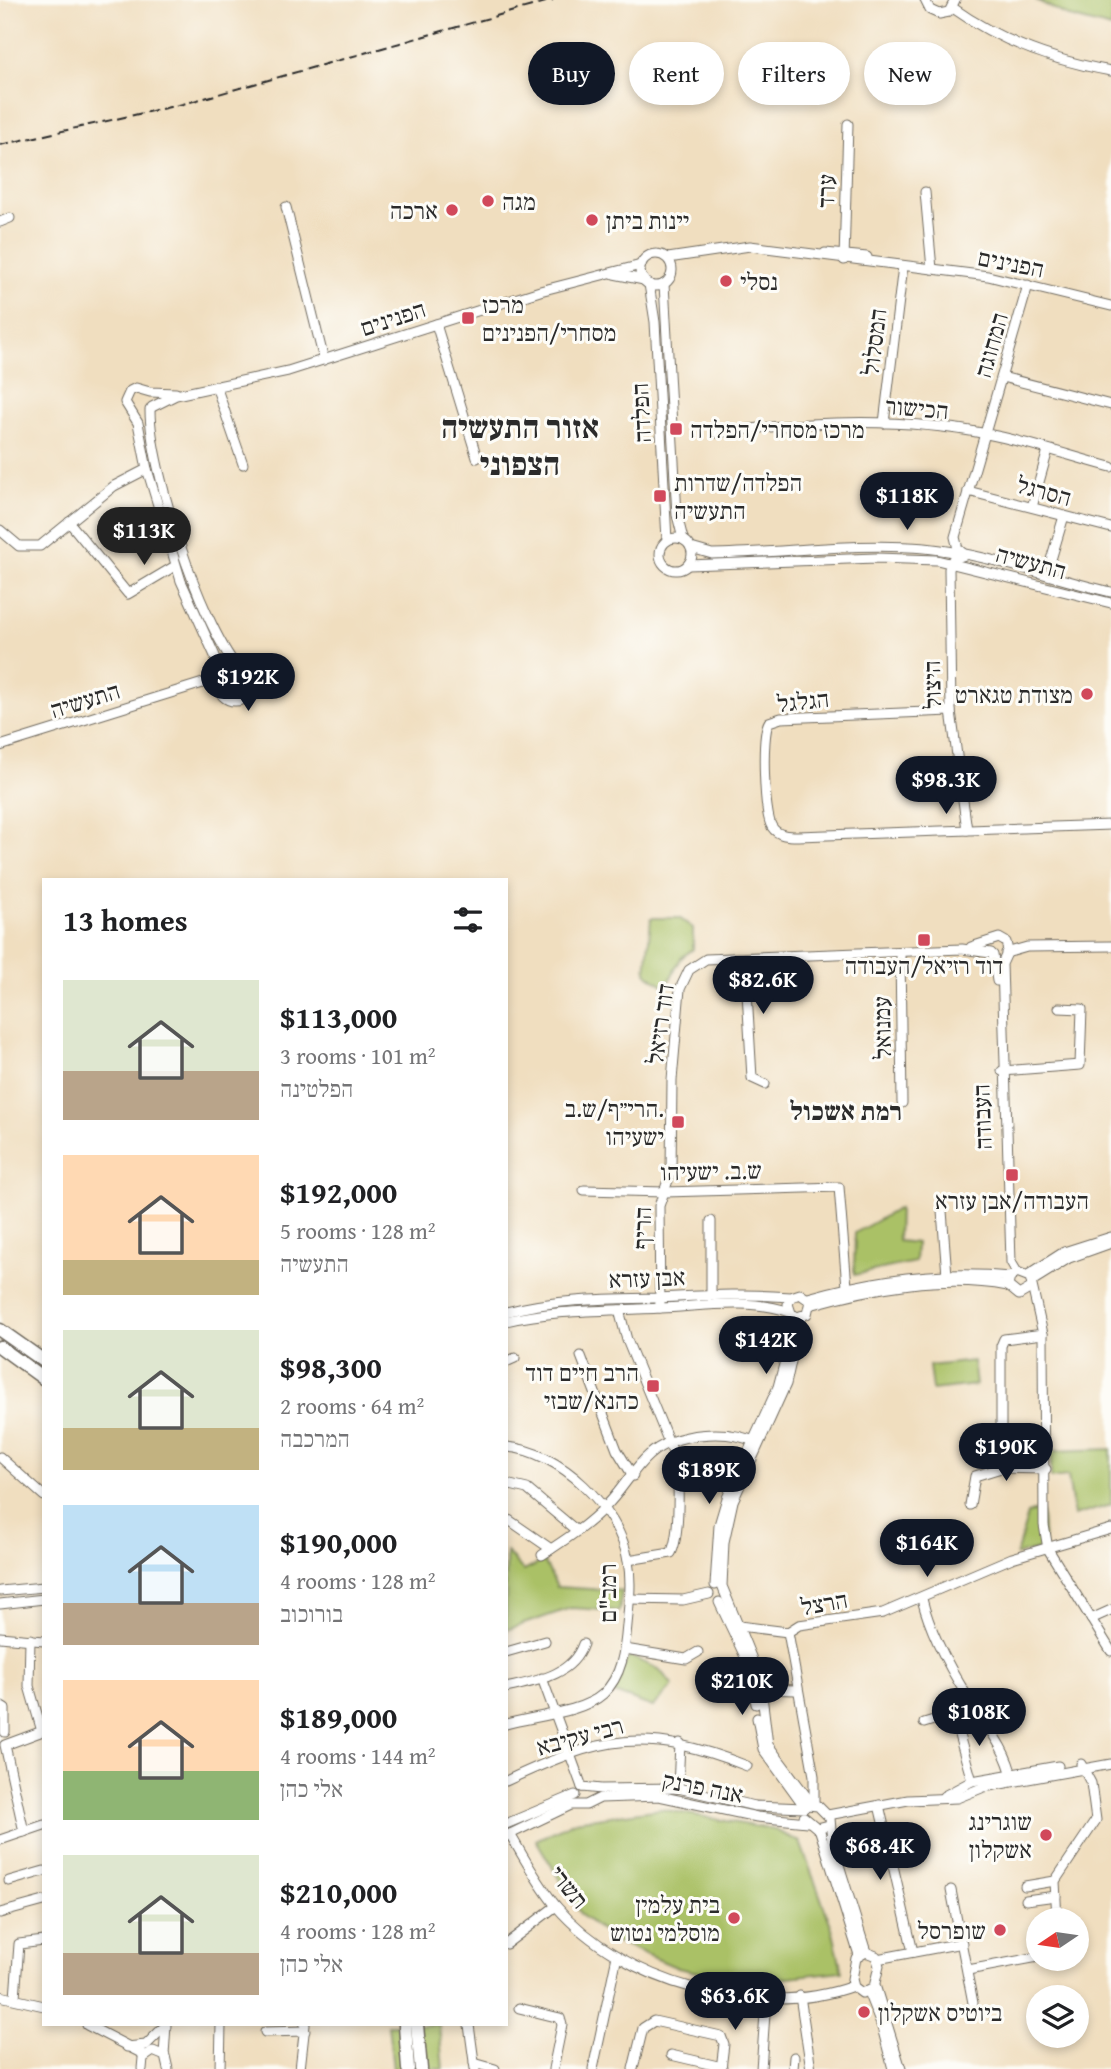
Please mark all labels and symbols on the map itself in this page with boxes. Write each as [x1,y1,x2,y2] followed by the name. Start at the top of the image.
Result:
[808,174,844,208] street label: ערד
[502,184,536,219] place label: מגה
[390,193,438,228] place label: ארכה
[480,193,496,209] marker: מגה
[444,202,460,218] marker: ארכה
[606,203,689,238] place label: יינות ביתן
[584,212,600,228] marker: יינות ביתן
[975,239,1047,287] street label: הפנינים
[740,264,778,299] place label: נסלי
[718,273,734,289] marker: נסלי
[482,287,616,350] place label: מרכז מסחרי/הפנינים
[356,291,430,345] street label: הפנינים
[853,306,895,378] street label: המסלול
[965,308,1017,382] street label: המחוגה
[460,310,476,326] marker: מרכז מסחרי/הפנינים
[622,382,660,444] street label: הפלדה
[884,388,950,428] street label: הכישור
[441,403,599,487] district label: אזור התעשיה הצפוני
[690,412,865,447] place label: מרכז מסחרי/הפלדה
[668,421,684,437] marker: מרכז מסחרי/הפלדה
[674,465,802,528] place label: הפלדה/שדרות התעשיה
[1013,467,1075,515] street label: הסרגל
[858,472,956,532] pin: $118K
[652,488,668,504] marker: הפלדה/שדרות התעשיה
[95,508,193,567] pin: $113K
[992,536,1070,588] street label: התעשיה
[199,654,297,713] pin: $192K
[914,660,950,710] street label: היצול
[46,673,124,727] street label: התעשיה
[955,677,1073,712] place label: מצודת טגארט
[775,681,831,721] street label: הגלגל
[1079,686,1095,702] marker: מצודת טגארט
[889,756,1003,816] pin: $98.3K
[916,932,932,948] marker: דוד רזיאל/העבודה
[845,948,1003,983] place label: דוד רזיאל/העבודה
[706,956,820,1016] pin: $82.6K
[637,981,683,1067] street label: דוד רזיאל
[864,996,900,1060] street label: עמנואל
[963,1083,1001,1151] street label: העבודה
[565,1091,664,1154] place label: הרי״ף/ש.ב. ישעיהו
[790,1091,902,1130] district label: רמת אשכול
[670,1114,686,1130] marker: הרי״ף/ש.ב. ישעיהו
[660,1153,762,1189] street label: ש.ב. ישעיהו
[1004,1167,1020,1183] marker: העבודה/אבן עזרא
[935,1183,1089,1218] place label: העבודה/אבן עזרא
[624,1206,660,1250] street label: הריף
[608,1259,686,1297] street label: אבן עזרא
[717,1316,815,1376] pin: $142K
[525,1355,639,1418] place label: הרב חיים דוד כהנא/שבזי
[645,1378,661,1394] marker: הרב חיים דוד כהנא/שבזי
[957,1424,1055,1483] pin: $190K
[660,1446,758,1506] pin: $189K
[878,1520,976,1579] pin: $164K
[590,1563,625,1623] street label: רמב"ם
[798,1582,850,1624] street label: הרצל
[693,1658,791,1717] pin: $210K
[930,1688,1028,1748] pin: $108K
[533,1708,627,1764] street label: רבי עקיבא
[660,1762,746,1812] street label: אנה פרנק
[968,1804,1032,1867] place label: שוגרינג אשקלון
[823,1822,937,1882] pin: $68.4K
[1038,1827,1054,1843] marker: שוגרינג אשקלון
[541,1858,597,1916] street label: תשרי
[610,1887,720,1950] place label: בית עלמין מוסלמי נטוש
[1026,1908,1088,1970] north arrow
[726,1910,742,1926] marker: בית עלמין מוסלמי נטוש
[917,1913,986,1948] place label: שופרסל
[992,1922,1008,1938] marker: שופרסל
[678,1972,792,2032] pin: $63.6K
[878,1995,1002,2030] place label: ביוטיס אשקלון
[856,2004,872,2020] marker: ביוטיס אשקלון

